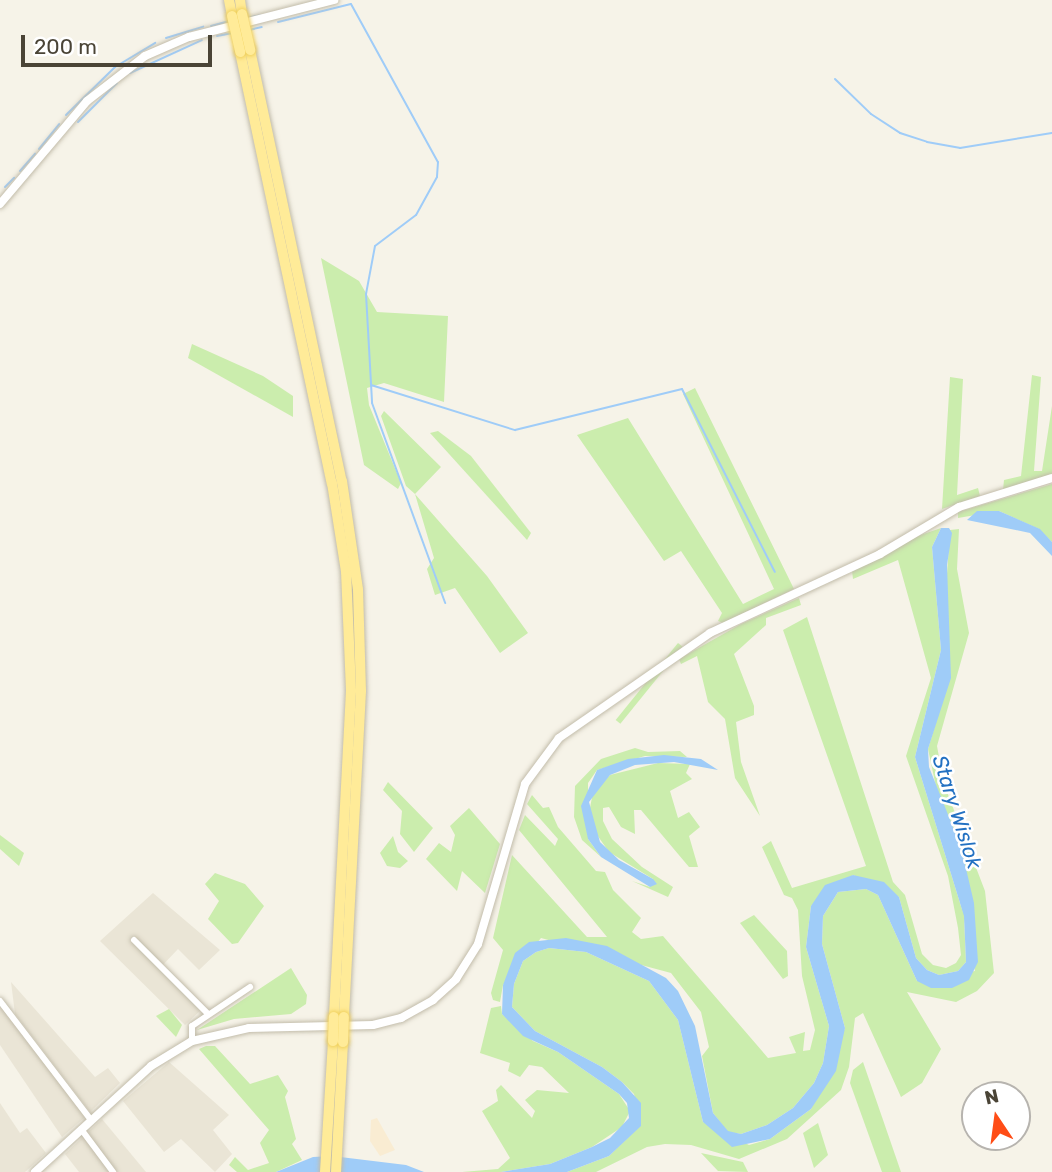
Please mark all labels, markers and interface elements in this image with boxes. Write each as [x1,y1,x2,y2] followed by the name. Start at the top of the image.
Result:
[24,21,215,65] scale bar
[34,34,97,59] text: 200 m
[927,752,987,872] water label: Stary Wislok
[961,1081,1031,1151] north arrow
[982,1084,1001,1110] text: N

